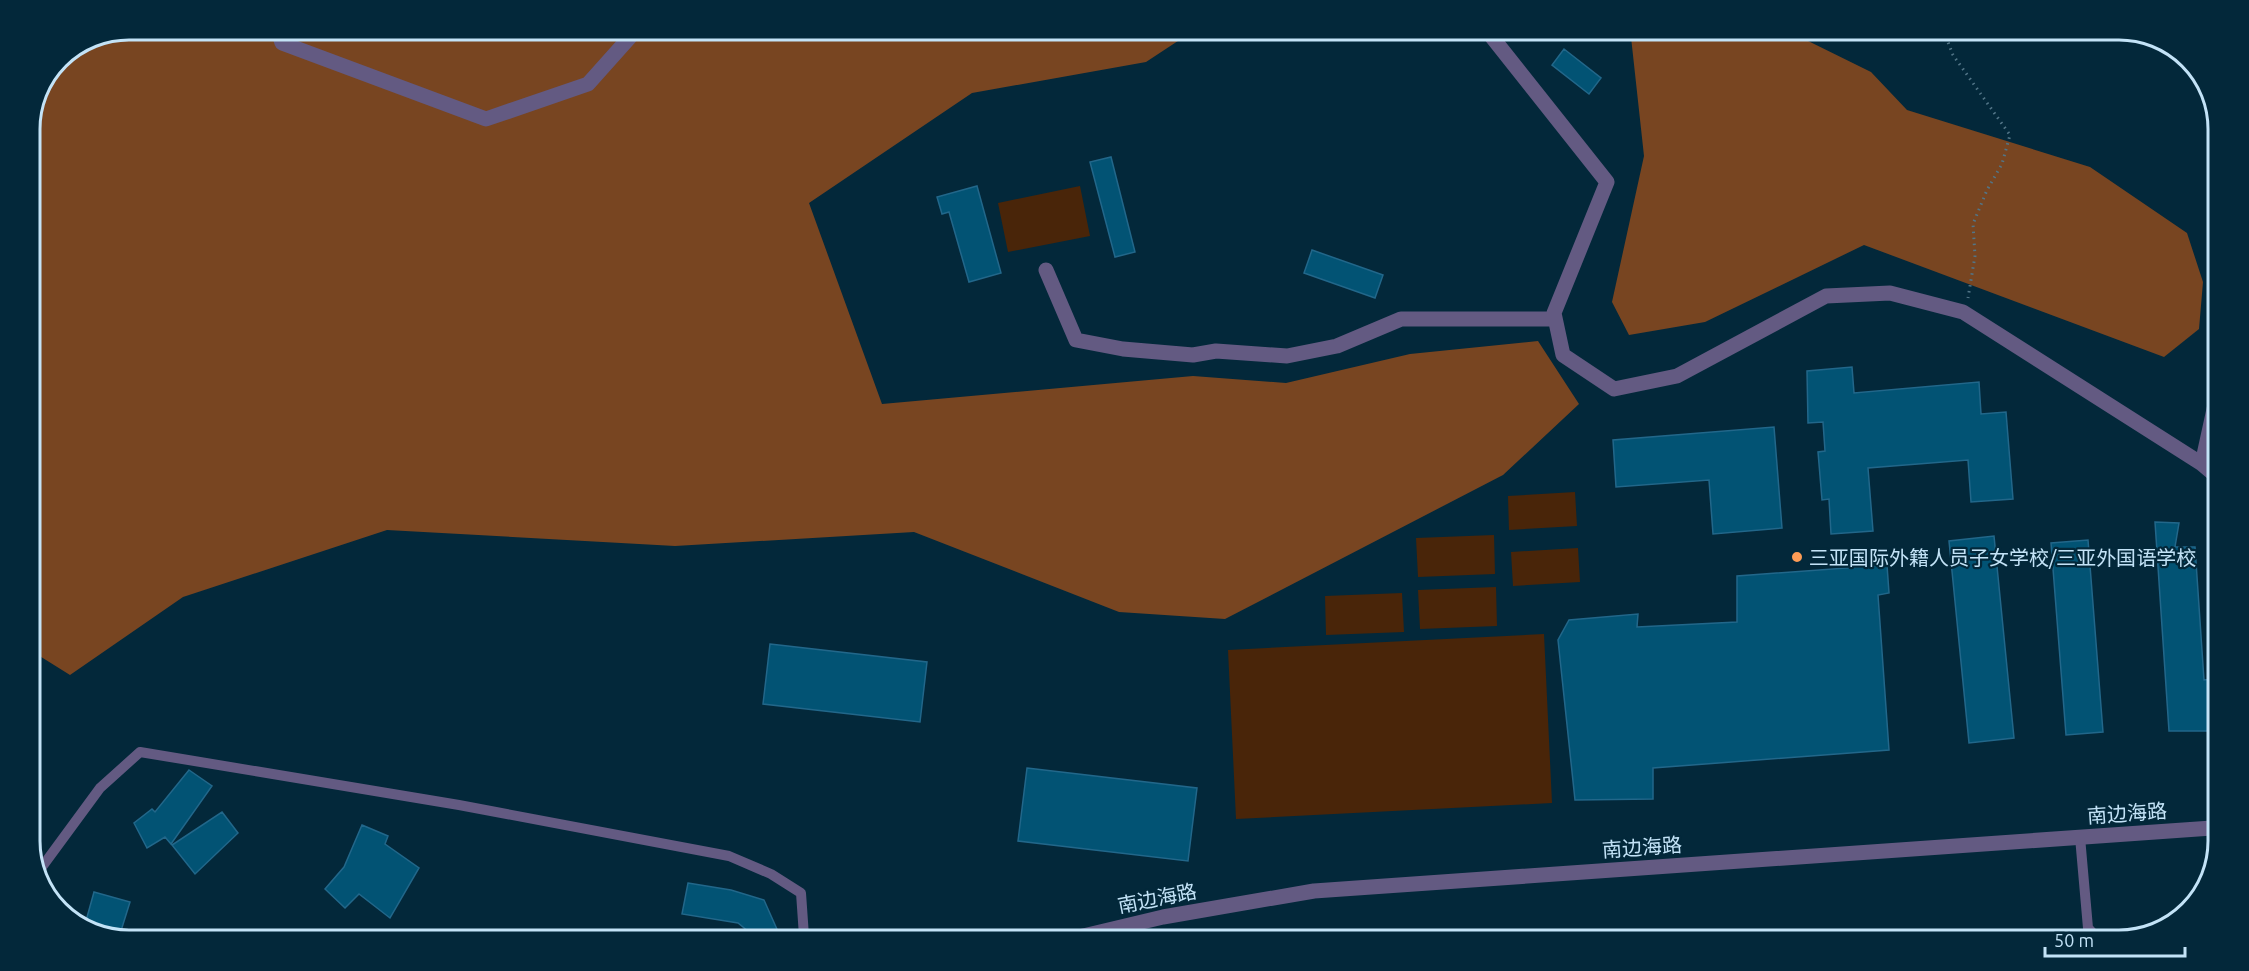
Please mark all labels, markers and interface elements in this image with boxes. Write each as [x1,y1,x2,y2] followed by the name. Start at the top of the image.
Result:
[1809,546,2196,569] place label: 三亚国际外籍人员子女学校/三亚外国语学校
[1790,550,1804,564] marker: 三亚国际外籍人员子女学校/三亚外国语学校
[2086,799,2168,827] street label: 南边海路
[1601,833,1683,861] street label: 南边海路
[1116,879,1198,917] street label: 南边海路
[2045,920,2184,958] scale bar
[2054,930,2094,950] text: 50 m

